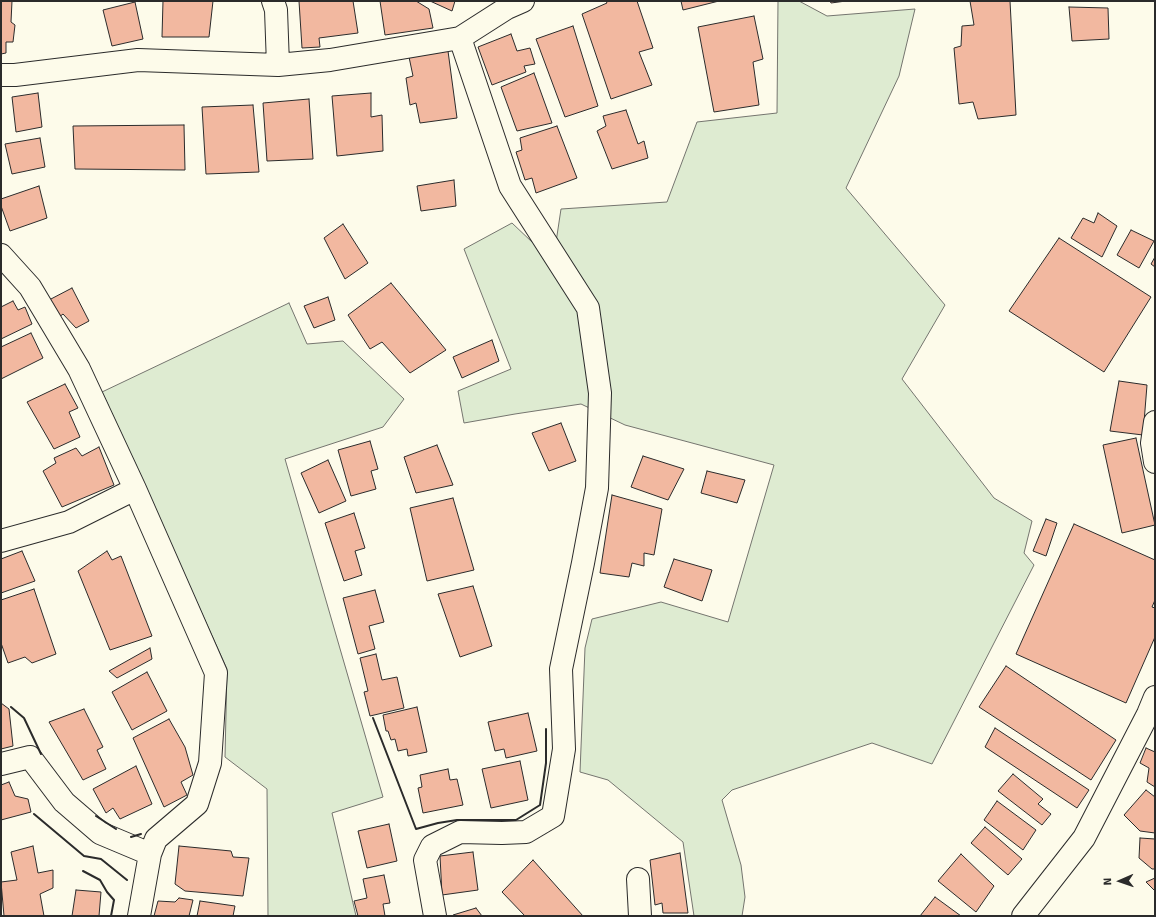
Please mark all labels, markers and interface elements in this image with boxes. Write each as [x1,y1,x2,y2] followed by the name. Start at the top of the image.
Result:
[1100,861,1140,901] north arrow
[1101,877,1114,885] text: N

